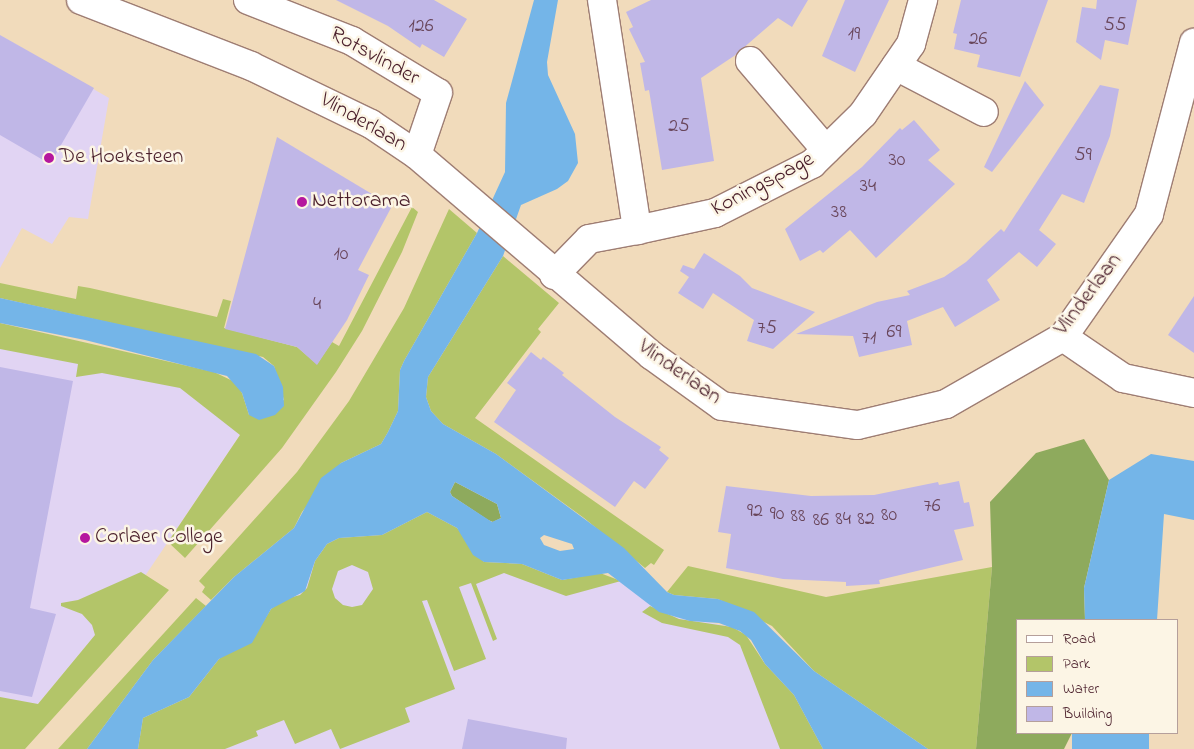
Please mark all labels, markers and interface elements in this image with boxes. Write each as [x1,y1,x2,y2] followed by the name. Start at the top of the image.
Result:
[1104,13,1126,37] house number: 55
[408,14,434,38] house number: 126
[325,22,423,92] street label: Rotsvlinder
[848,22,860,46] house number: 19
[969,27,987,51] house number: 26
[315,88,411,158] street label: Vlinderlaan
[668,114,690,138] house number: 25
[1074,143,1092,167] house number: 59
[59,145,183,171] place label: De Hoeksteen
[707,147,819,223] street label: Koningspage
[889,148,905,172] house number: 30
[43,152,55,164] marker: De Hoeksteen
[860,174,876,198] house number: 34
[312,189,411,215] place label: Nettorama
[296,196,308,208] marker: Nettorama
[831,200,847,224] house number: 38
[334,242,348,266] house number: 10
[1050,249,1128,341] street label: Vlinderlaan
[313,292,321,316] house number: 4
[757,316,777,340] house number: 75
[887,320,901,344] house number: 69
[862,326,876,350] house number: 71
[632,335,726,411] street label: Vlinderlaan
[923,494,941,518] house number: 76
[747,499,763,523] house number: 92
[770,502,784,526] house number: 90
[881,503,897,527] house number: 80
[791,504,805,528] house number: 88
[835,507,851,531] house number: 84
[857,507,875,531] house number: 82
[813,508,829,532] house number: 86
[95,525,223,551] place label: Corlaer College
[79,532,91,544] marker: Corlaer College
[1016,619,1179,734] legend
[1063,628,1096,650] text: Road
[1063,653,1090,675] text: Park
[1063,678,1099,700] text: Water
[1063,703,1112,725] text: Building

